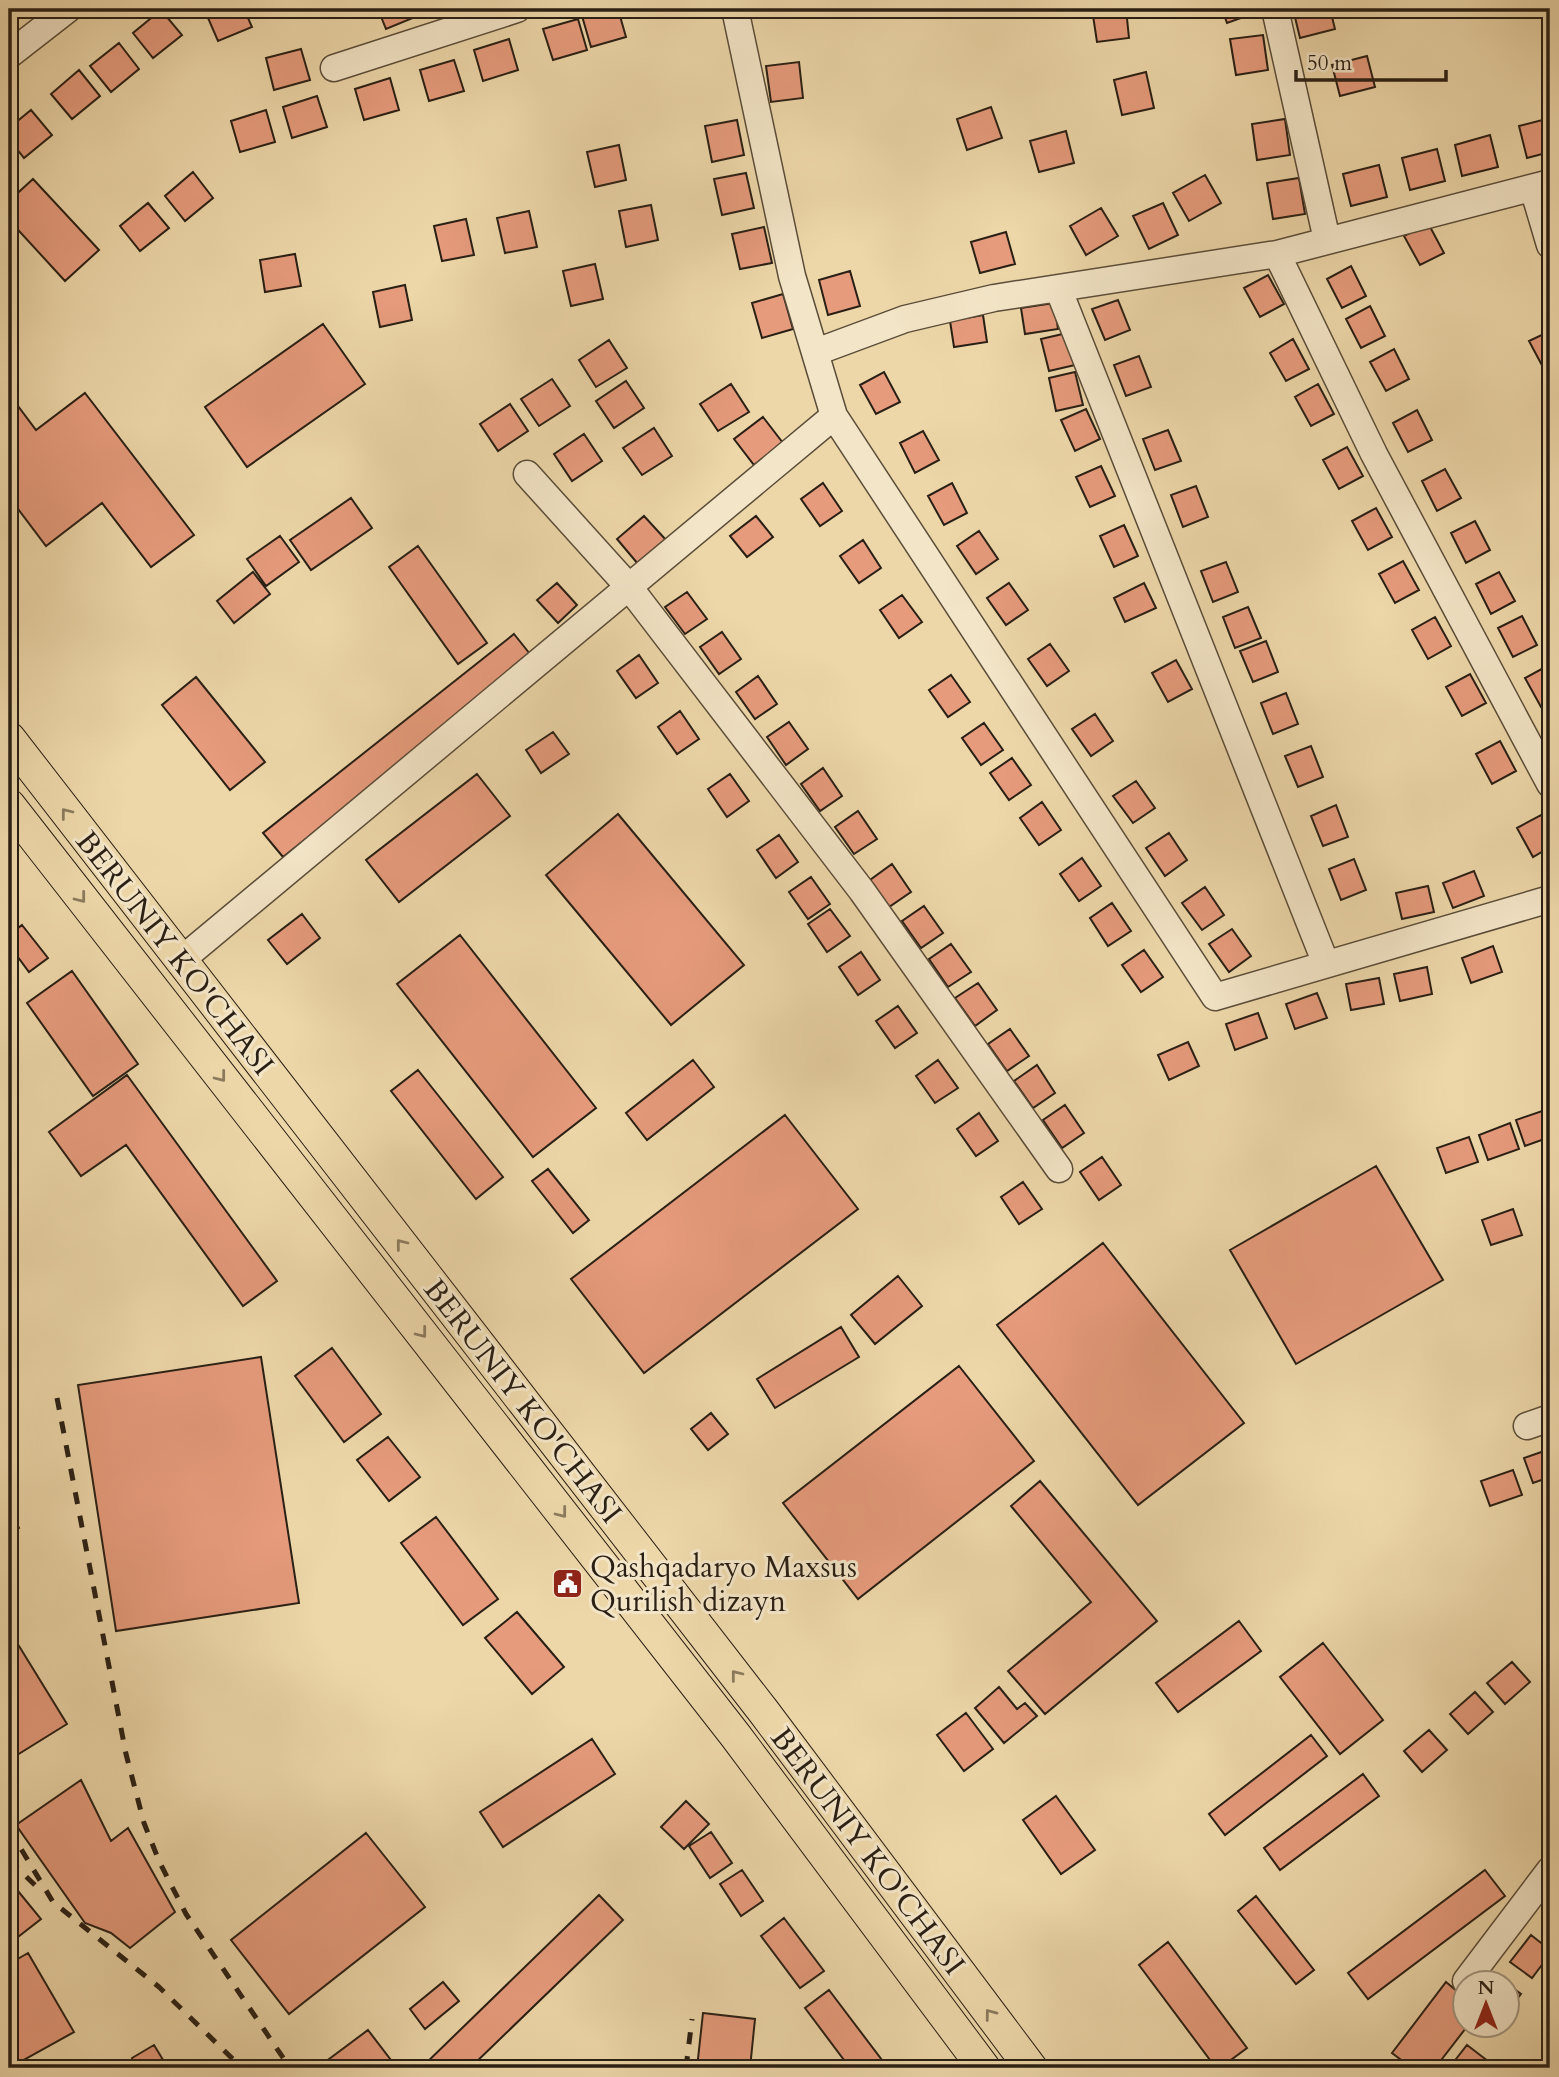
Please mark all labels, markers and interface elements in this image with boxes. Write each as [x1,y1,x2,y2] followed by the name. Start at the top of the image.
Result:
[1296,38,1447,82] scale bar
[1307,49,1352,78] text: 50 m
[62,808,75,820] one-way arrow
[66,822,283,1084] street label: BERUNIY KO'CHASI
[73,889,85,902] one-way arrow
[213,1069,226,1082] one-way arrow
[396,1239,409,1252] one-way arrow
[414,1270,631,1532] street label: BERUNIY KO'CHASI
[413,1326,426,1338] one-way arrow
[553,1505,566,1517] one-way arrow
[590,1547,857,1622] place label: Qashqadaryo Maxsus Qurilish dizayn
[550,1567,584,1601] public building icon: Qashqadaryo Maxsus Qurilish dizayn
[731,1671,744,1683] one-way arrow
[761,1719,974,1983] street label: BERUNIY KO'CHASI
[1450,1968,1520,2038] north arrow
[1478,1975,1495,2001] text: N
[986,2009,999,2021] one-way arrow

